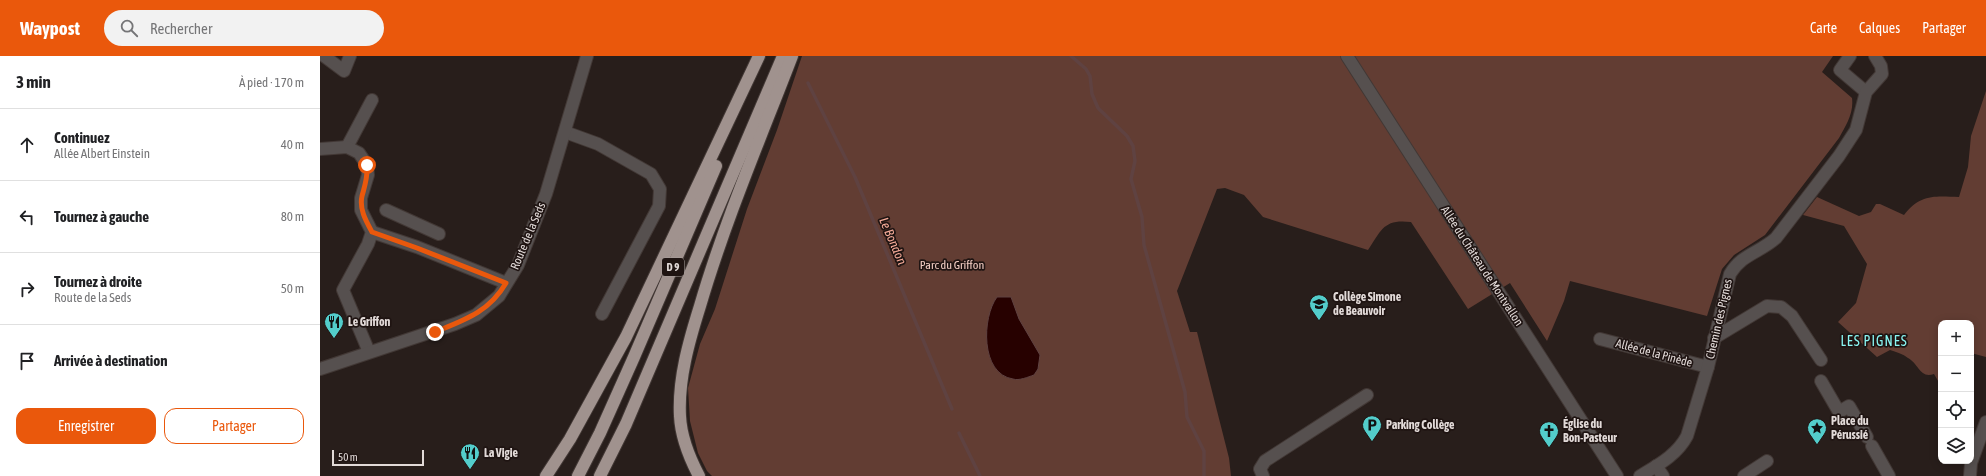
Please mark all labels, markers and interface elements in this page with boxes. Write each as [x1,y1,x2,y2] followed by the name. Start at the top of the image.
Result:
[104,10,384,46] search box
[20,17,80,39] text: Waypost
[118,17,140,39] icon: search
[150,20,212,37] text: Rechercher
[1810,20,1837,36] text: Carte
[1859,20,1900,36] text: Calques
[1922,20,1966,36] text: Partager
[16,72,51,92] text: 3 min
[239,75,304,90] text: À pied · 170 m
[54,129,110,146] text: Continuez
[16,134,38,156] icon: ahead
[281,137,304,152] text: 40 m
[54,146,150,161] text: Allée Albert Einstein
[358,156,376,174] route start
[508,200,548,272] street label: Route de la Seds
[1438,203,1526,329] street label: Allée du Château de Montvallon
[16,206,38,228] icon: left
[54,208,149,225] text: Tournez à gauche
[281,209,304,224] text: 80 m
[876,215,910,268] water label: Le Bondon
[662,258,684,276] road number: D 9
[920,258,984,272] park label: Parc du Griffon
[54,273,142,290] text: Tournez à droite
[16,278,38,300] icon: right
[1703,278,1735,360] street label: Chemin des Pignes
[281,281,304,296] text: 50 m
[54,290,131,305] text: Route de la Seds
[1333,290,1402,318] place label: Collège Simone de Beauvoir
[1308,293,1330,321] school or university icon: Collège Simone de Beauvoir
[323,311,345,339] restaurant icon: Le Griffon
[348,315,391,329] place label: Le Griffon
[1938,320,1974,464] map controls
[1938,320,1974,356] button: +
[426,323,444,341] route end
[1840,333,1908,349] district label: LES PIGNES
[1614,336,1694,370] street label: Allée de la Pinède
[16,350,38,372] icon: arrive
[54,352,168,369] text: Arrivée à destination
[1938,356,1974,392] button: −
[1938,392,1974,428] button: locate
[16,408,156,444] button: Enregistrer
[164,408,304,444] button: Partager
[1361,414,1383,442] parking icon: Parking Collège
[1831,414,1869,442] place label: Place du Pérussié
[1563,416,1617,445] place label: Église du Bon-Pasteur
[1806,417,1828,445] place icon: Place du Pérussié
[1386,418,1455,432] place label: Parking Collège
[1538,420,1560,448] church icon: Église du Bon-Pasteur
[1938,428,1974,464] button: layers
[459,442,481,470] restaurant icon: La Vigie
[484,446,518,460] place label: La Vigie
[332,448,424,467] scale bar
[338,451,358,463] text: 50 m

